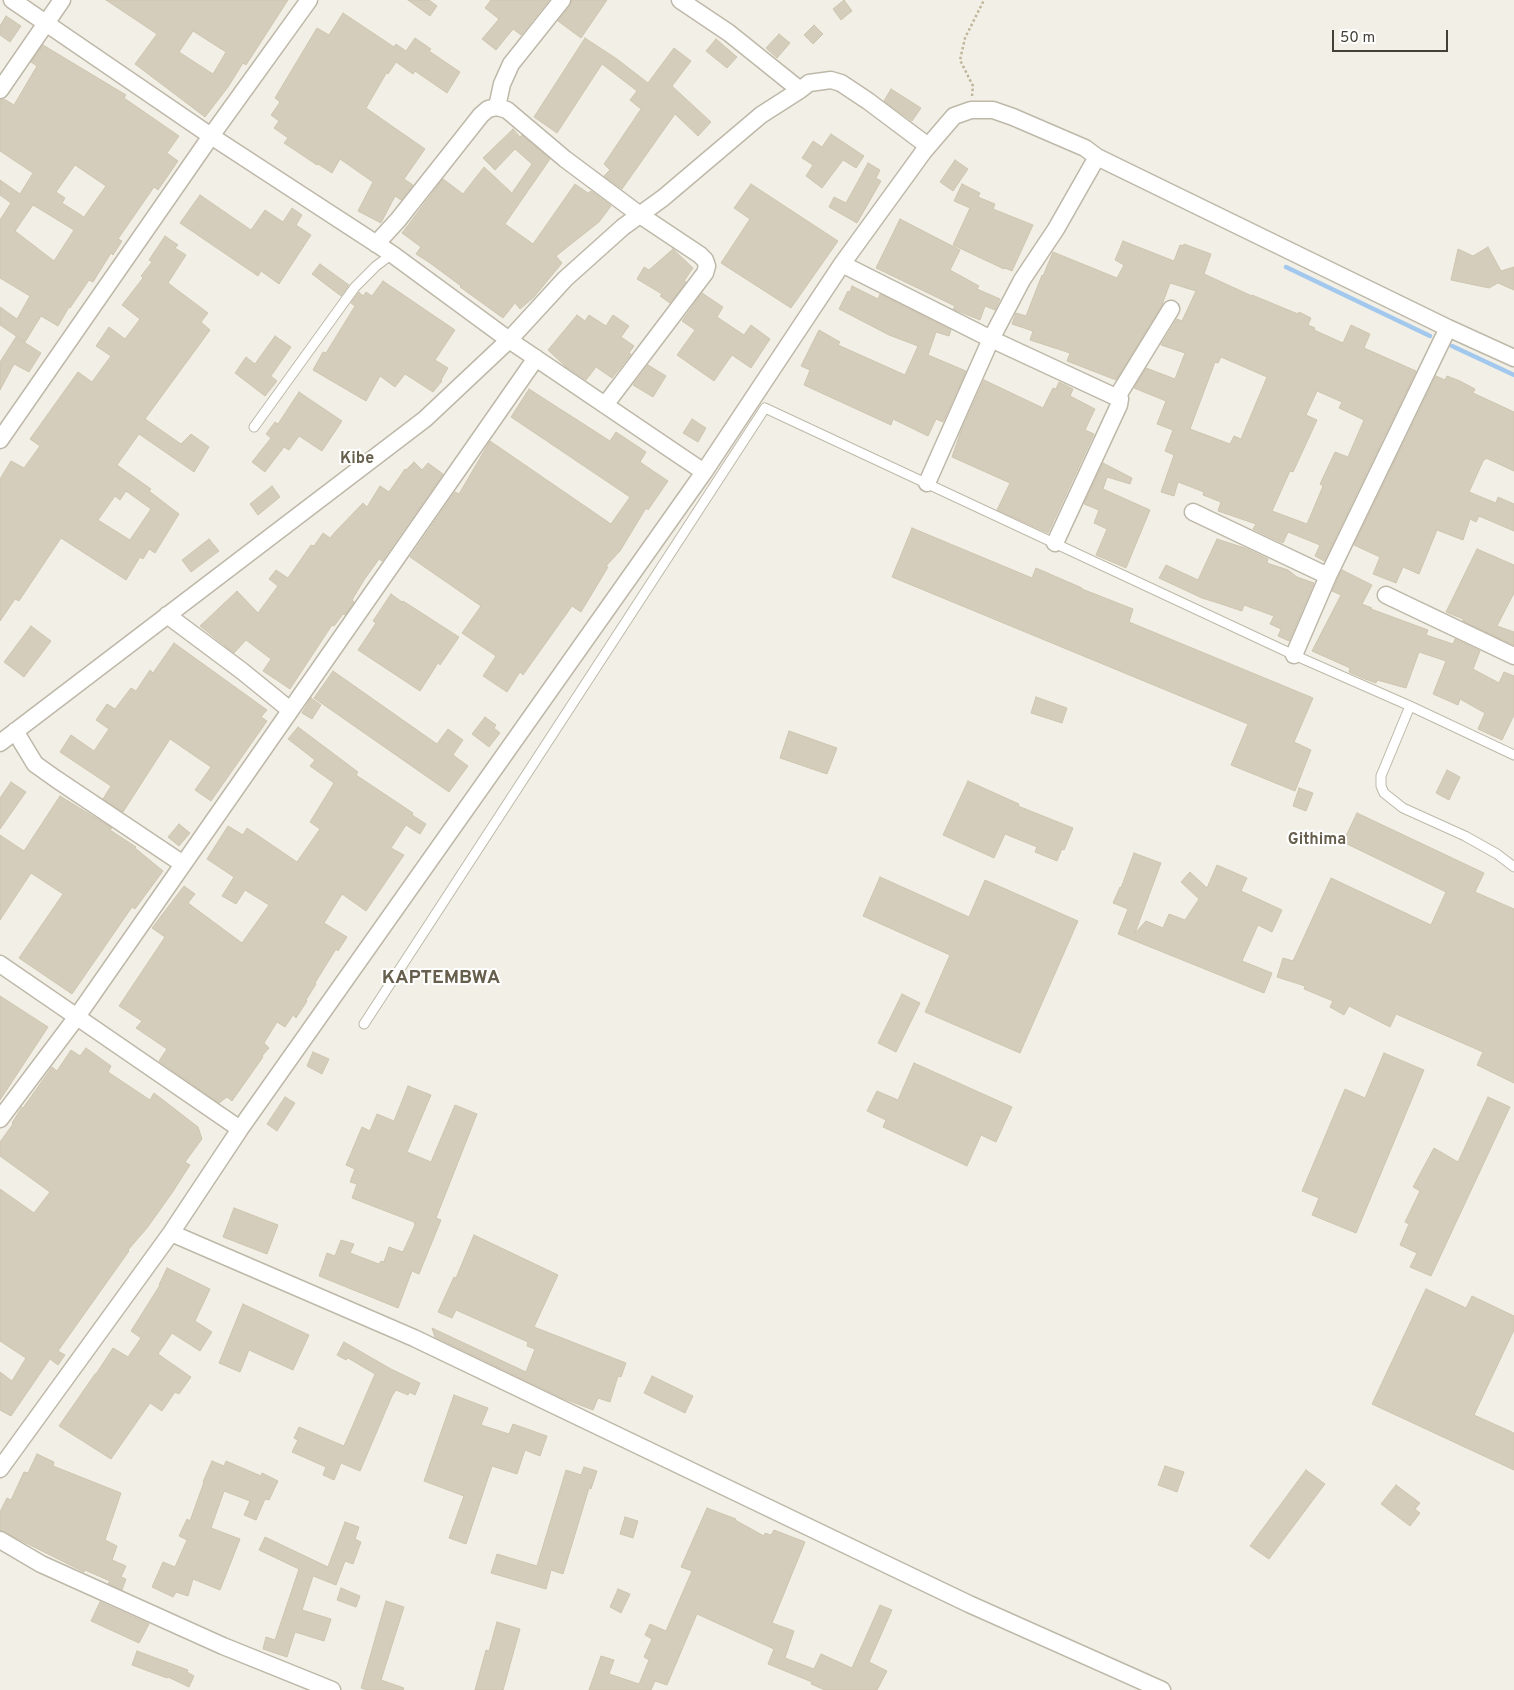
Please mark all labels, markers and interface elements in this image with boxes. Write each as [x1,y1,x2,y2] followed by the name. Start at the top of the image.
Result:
[1334,20,1450,52] scale bar
[1340,29,1375,48] text: 50 m
[340,450,374,470] district label: Kibe
[1288,831,1346,851] district label: Githima
[382,968,500,990] district label: KAPTEMBWA

